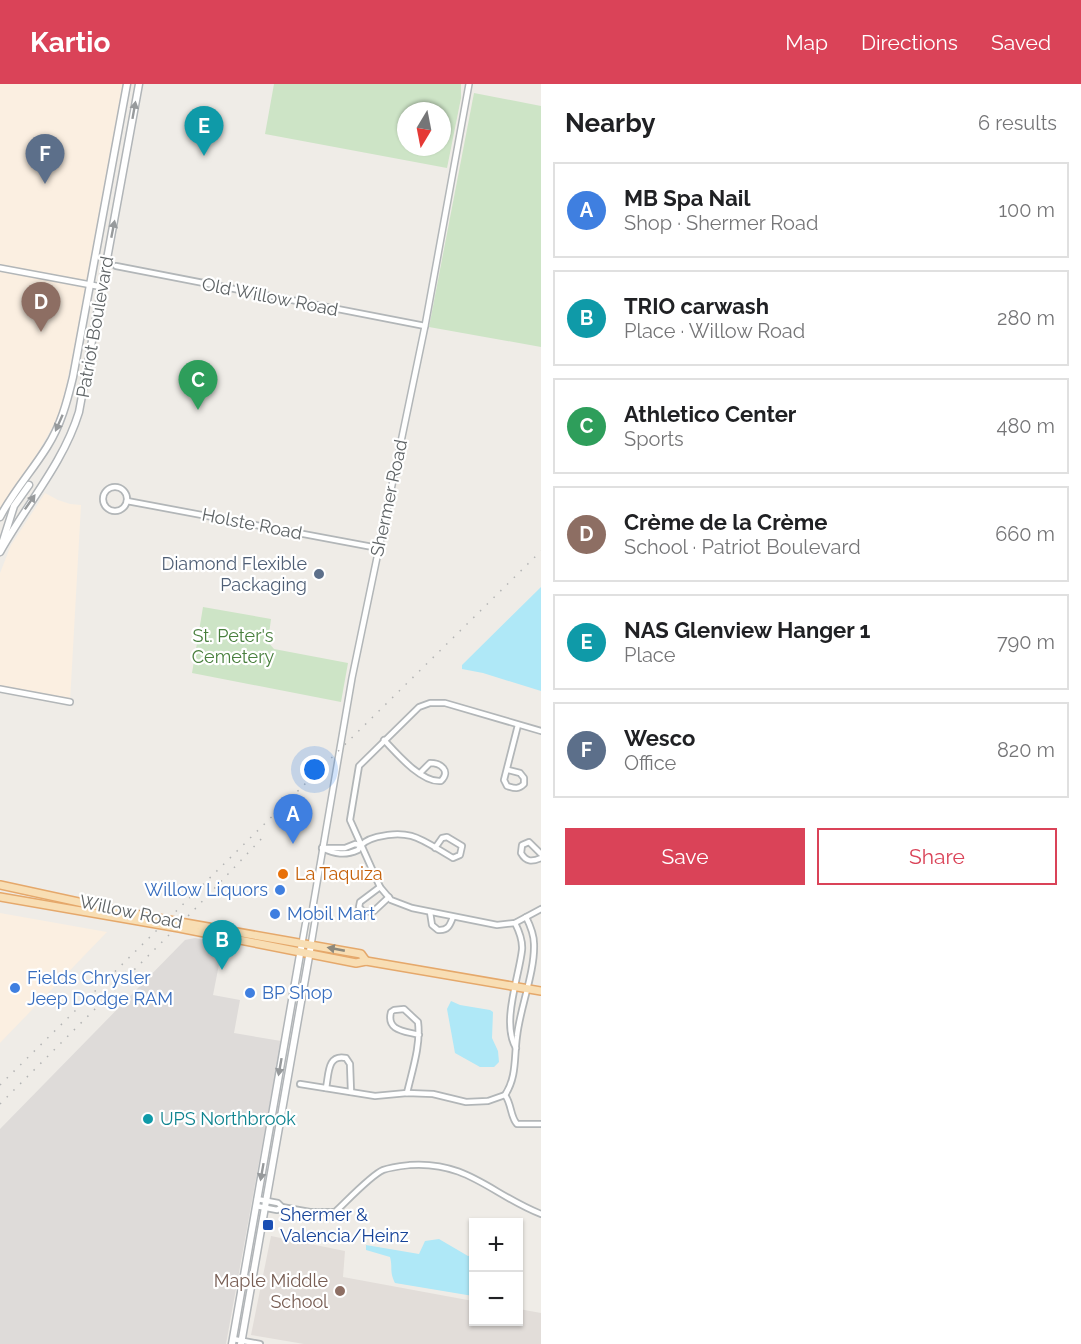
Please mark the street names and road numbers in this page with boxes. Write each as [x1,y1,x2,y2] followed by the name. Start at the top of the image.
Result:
[72,255,117,399] street label: Patriot Boulevard
[200,273,340,320] street label: Old Willow Road
[366,437,411,558] street label: Shermer Road
[200,504,304,544] street label: Holste Road
[78,890,185,933] street label: Willow Road

